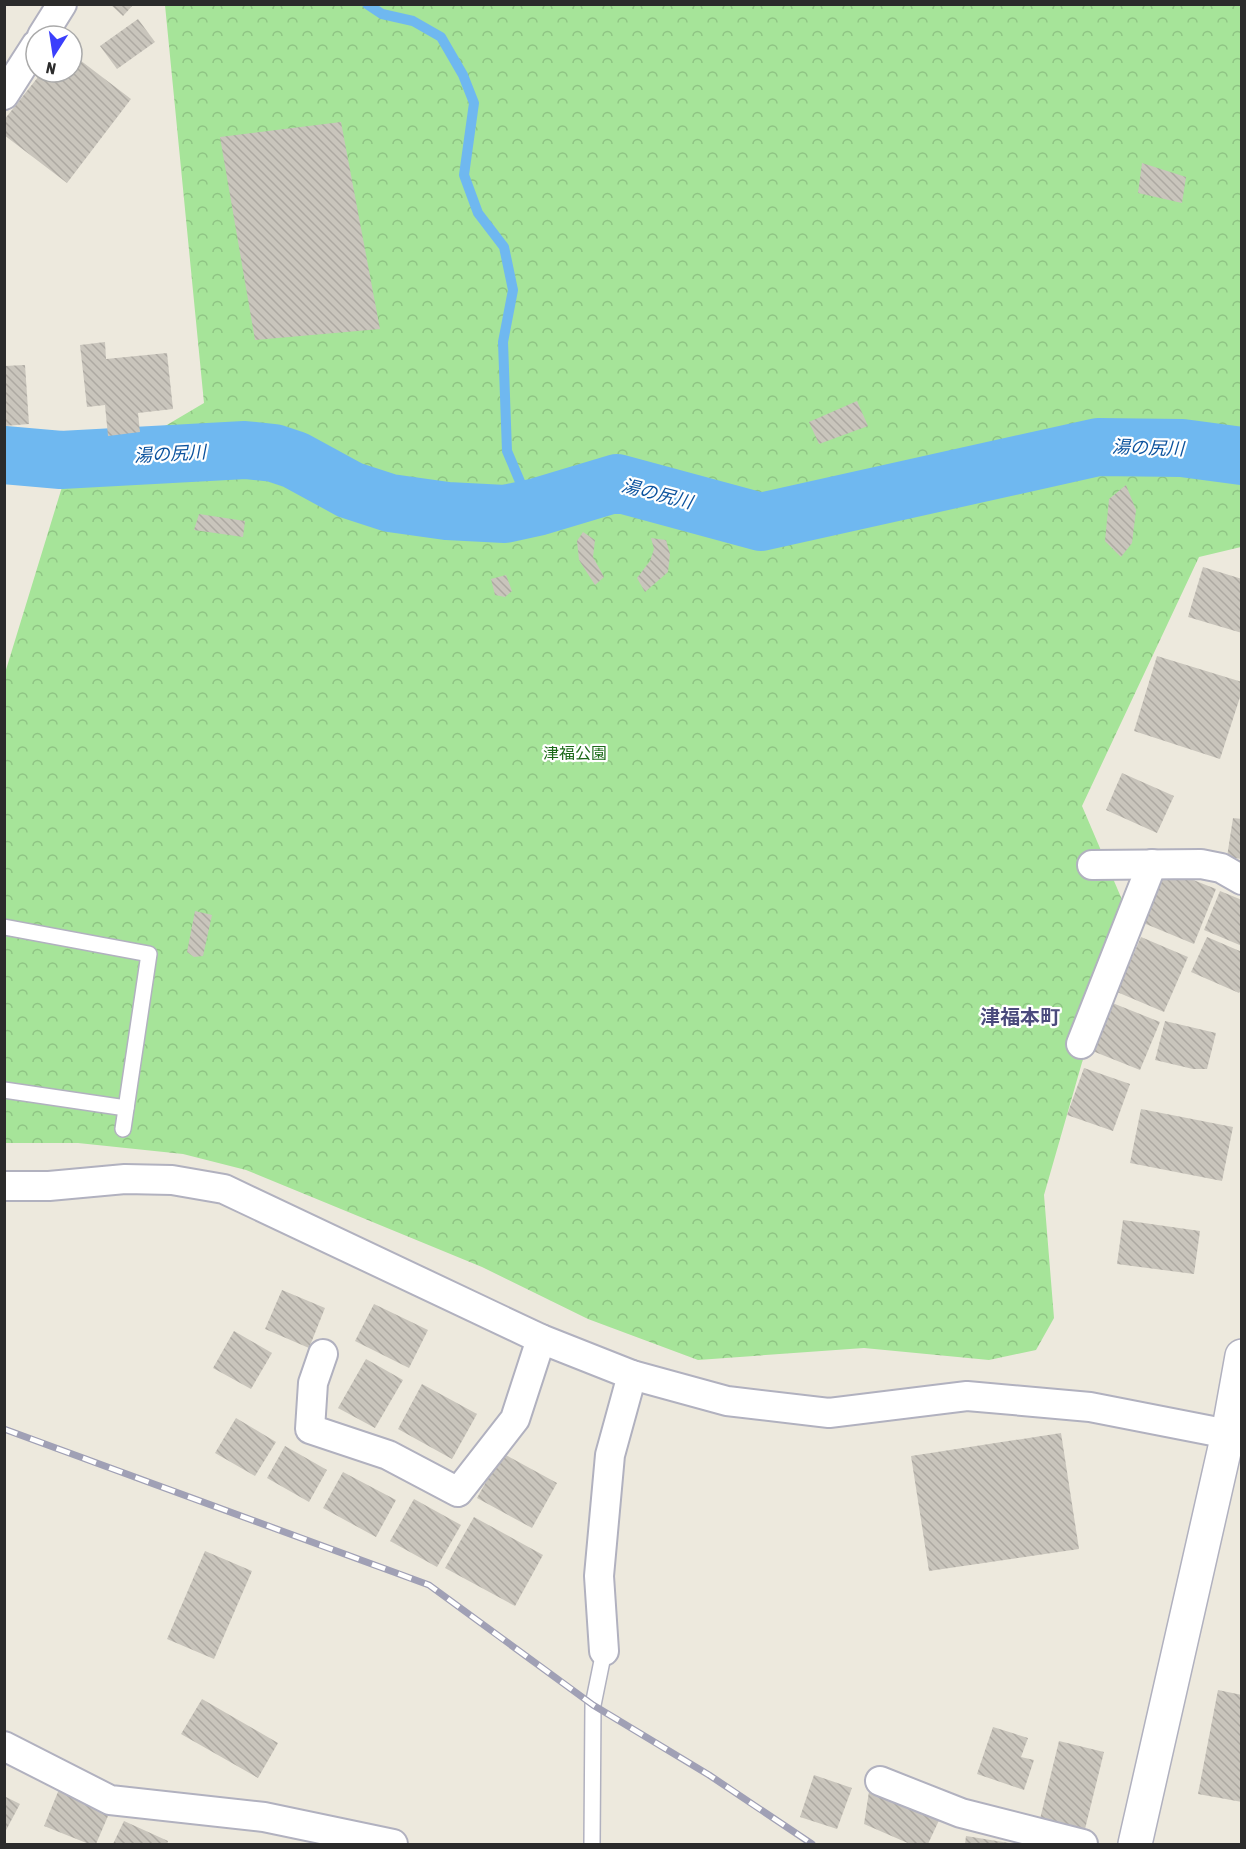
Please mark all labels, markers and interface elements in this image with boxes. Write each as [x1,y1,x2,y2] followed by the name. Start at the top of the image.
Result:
[24,24,84,84] north arrow
[44,59,57,78] text: N
[1112,436,1186,459] water label: 湯の尻川
[133,441,208,466] water label: 湯の尻川
[620,475,697,513] water label: 湯の尻川
[543,744,607,762] park label: 津福公園
[980,1005,1060,1028] district label: 津福本町

